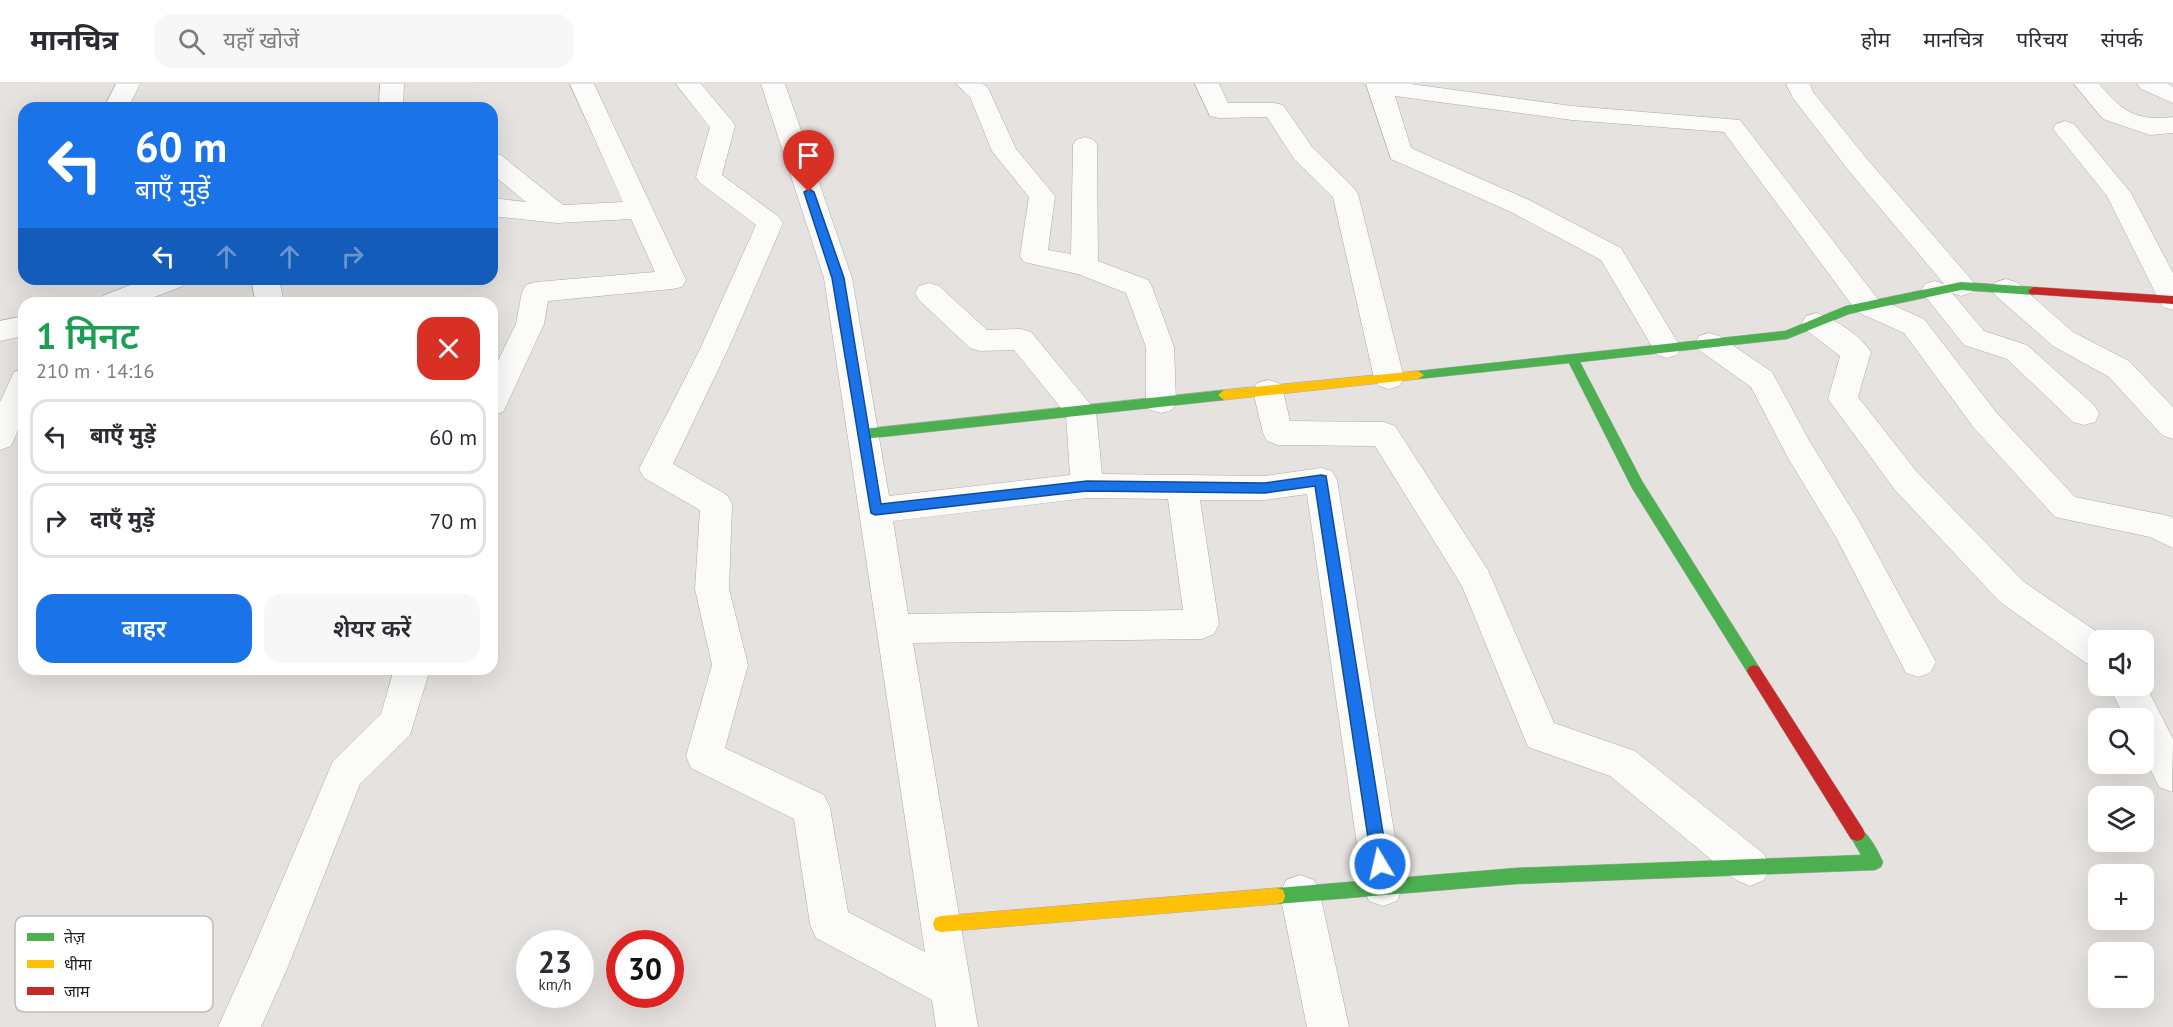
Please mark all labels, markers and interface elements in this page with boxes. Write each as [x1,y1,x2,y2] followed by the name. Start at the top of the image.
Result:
[154,14,574,68] search box
[30,21,118,58] text: मानचित्र
[175,25,208,58] icon: search
[223,26,299,54] text: यहाँ खोजें
[1861,26,1890,53] text: होम
[1923,26,1983,53] text: मानचित्र
[2016,26,2068,53] text: परिचय
[2101,26,2143,53] text: संपर्क
[135,119,227,174] text: 60 m
[36,126,114,204] icon: left
[783,130,834,192] pin
[792,139,825,172] icon: arrive
[135,172,210,206] text: बाएँ मुड़ें
[147,240,180,273] icon: left
[210,240,243,273] icon: ahead
[273,240,306,273] icon: ahead
[336,240,369,273] icon: right
[36,312,139,359] text: 1 मिनट
[417,317,480,380] button: close
[36,358,154,384] text: 210 m · 14:16
[39,420,72,453] icon: left
[90,421,156,449] text: बाएँ मुड़ें
[429,423,477,451] text: 60 m
[39,504,72,537] icon: right
[90,505,155,533] text: दाएँ मुड़ें
[429,507,477,535] text: 70 m
[36,594,252,663] button: बाहर
[264,594,480,663] button: शेयर करें
[2088,630,2154,1008] map controls
[2088,630,2154,696] button: sound
[2088,708,2154,774] button: search
[2088,786,2154,852] button: layers
[1348,832,1412,896] position arrow
[2088,864,2154,930] button: +
[15,916,213,1012] legend
[64,927,86,947] text: तेज़
[606,930,684,1008] speed limit sign: 30
[538,942,572,981] text: 23
[2088,942,2154,1008] button: −
[64,954,93,974] text: धीमा
[539,975,571,994] text: km/h
[64,981,90,1001] text: जाम

